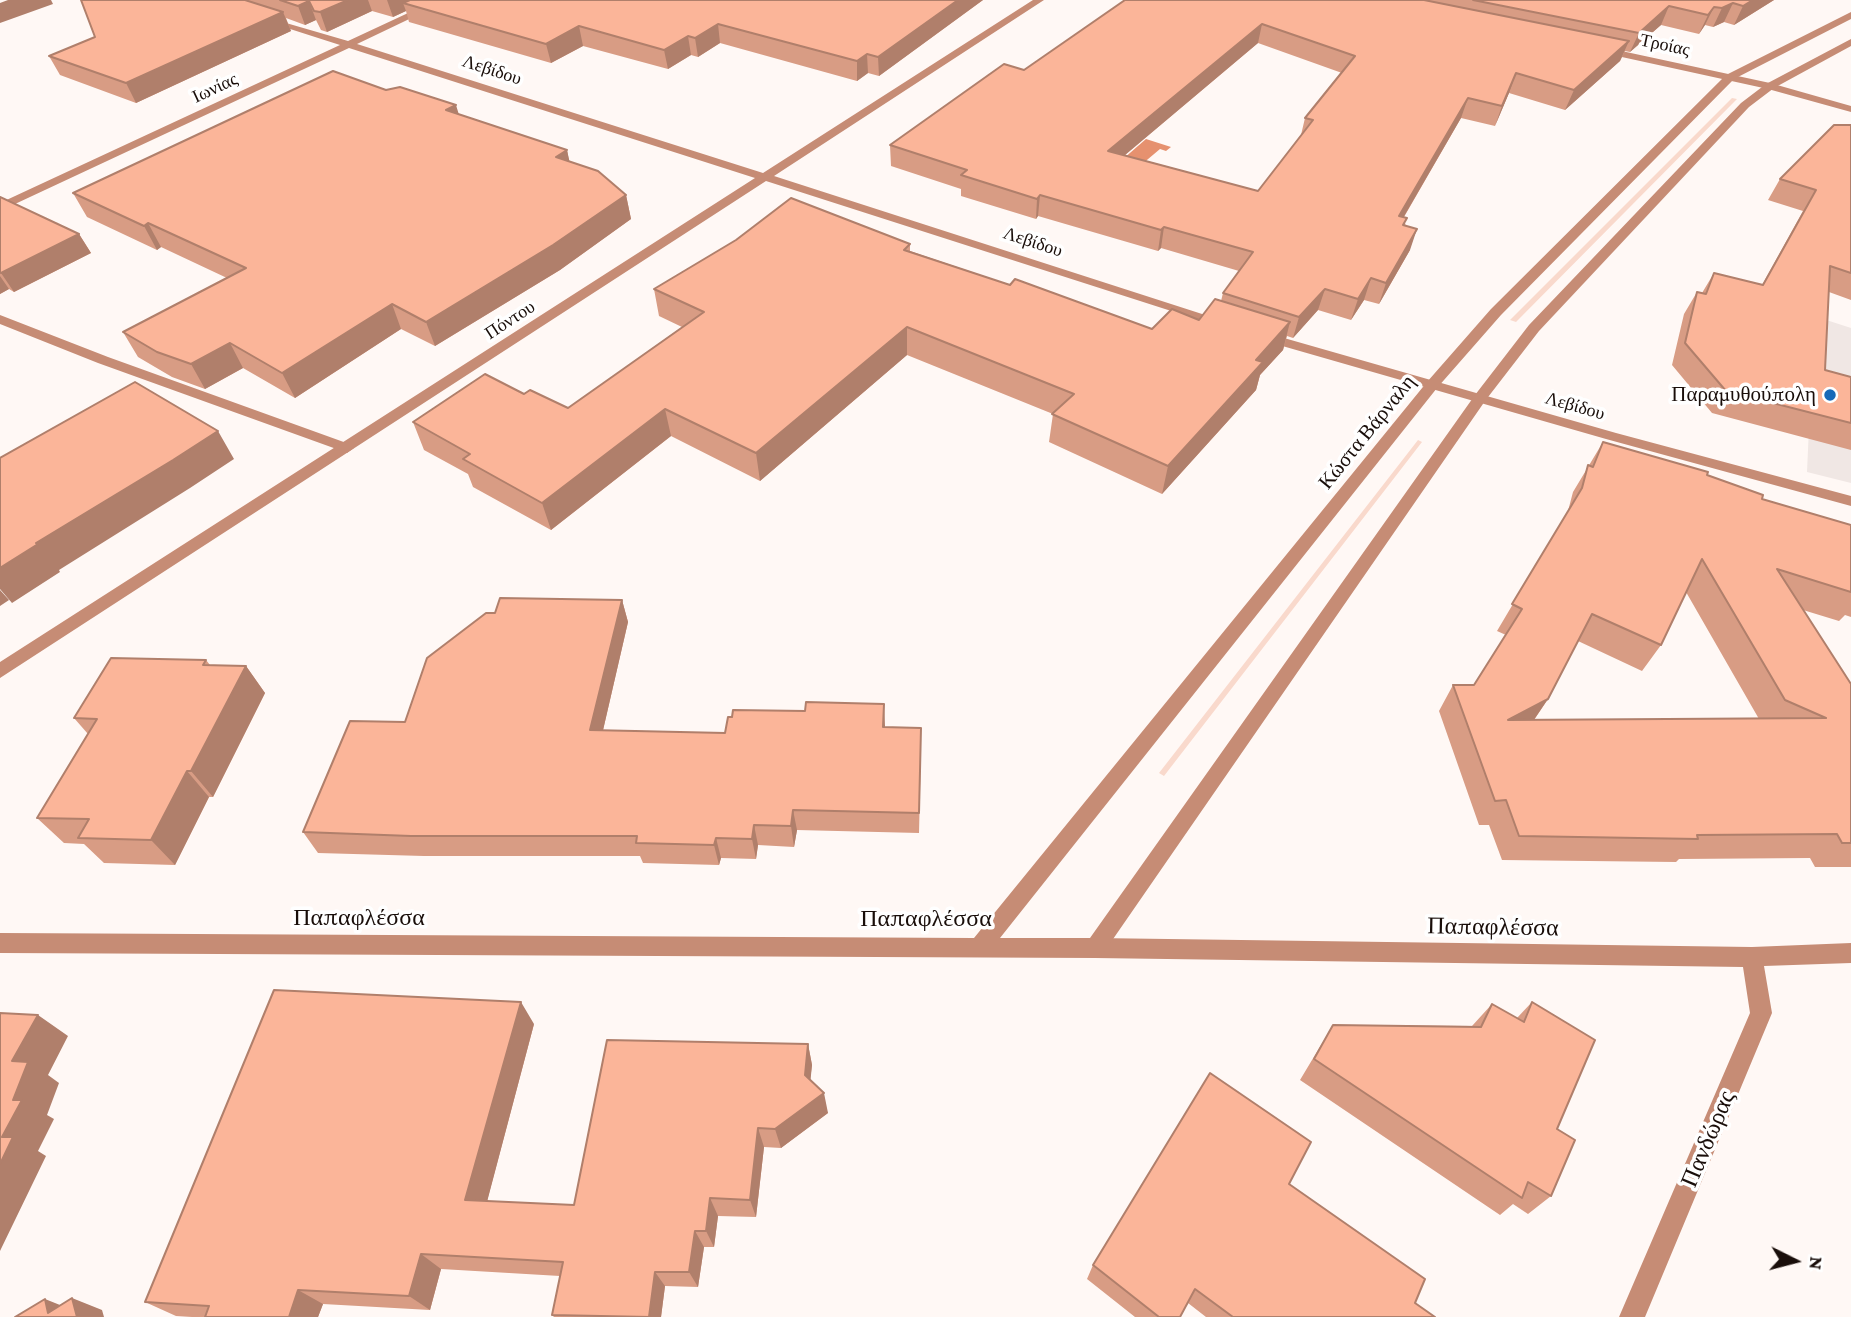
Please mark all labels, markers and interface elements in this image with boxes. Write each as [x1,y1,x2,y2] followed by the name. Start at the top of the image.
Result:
[1638,29,1692,61] street label: Τροίας
[460,50,524,90] street label: Λεβίδου
[189,68,241,108] street label: Ιωνίας
[1001,222,1065,262] street label: Λεβίδου
[481,296,539,344] street label: Πόντου
[1313,370,1421,494] street label: Κώστα Βάρναλη
[1671,382,1816,408] place label: Παραμυθούπολη
[1543,387,1607,425] street label: Λεβίδου
[1822,387,1838,403] marker: Παραμυθούπολη
[293,904,425,932] street label: Παπαφλέσσα
[860,905,992,933] street label: Παπαφλέσσα
[1427,911,1559,943] street label: Παπαφλέσσα
[1675,1086,1741,1192] street label: Πανδώρας
[1760,1226,1830,1296] north arrow
[1805,1256,1828,1271] text: N

